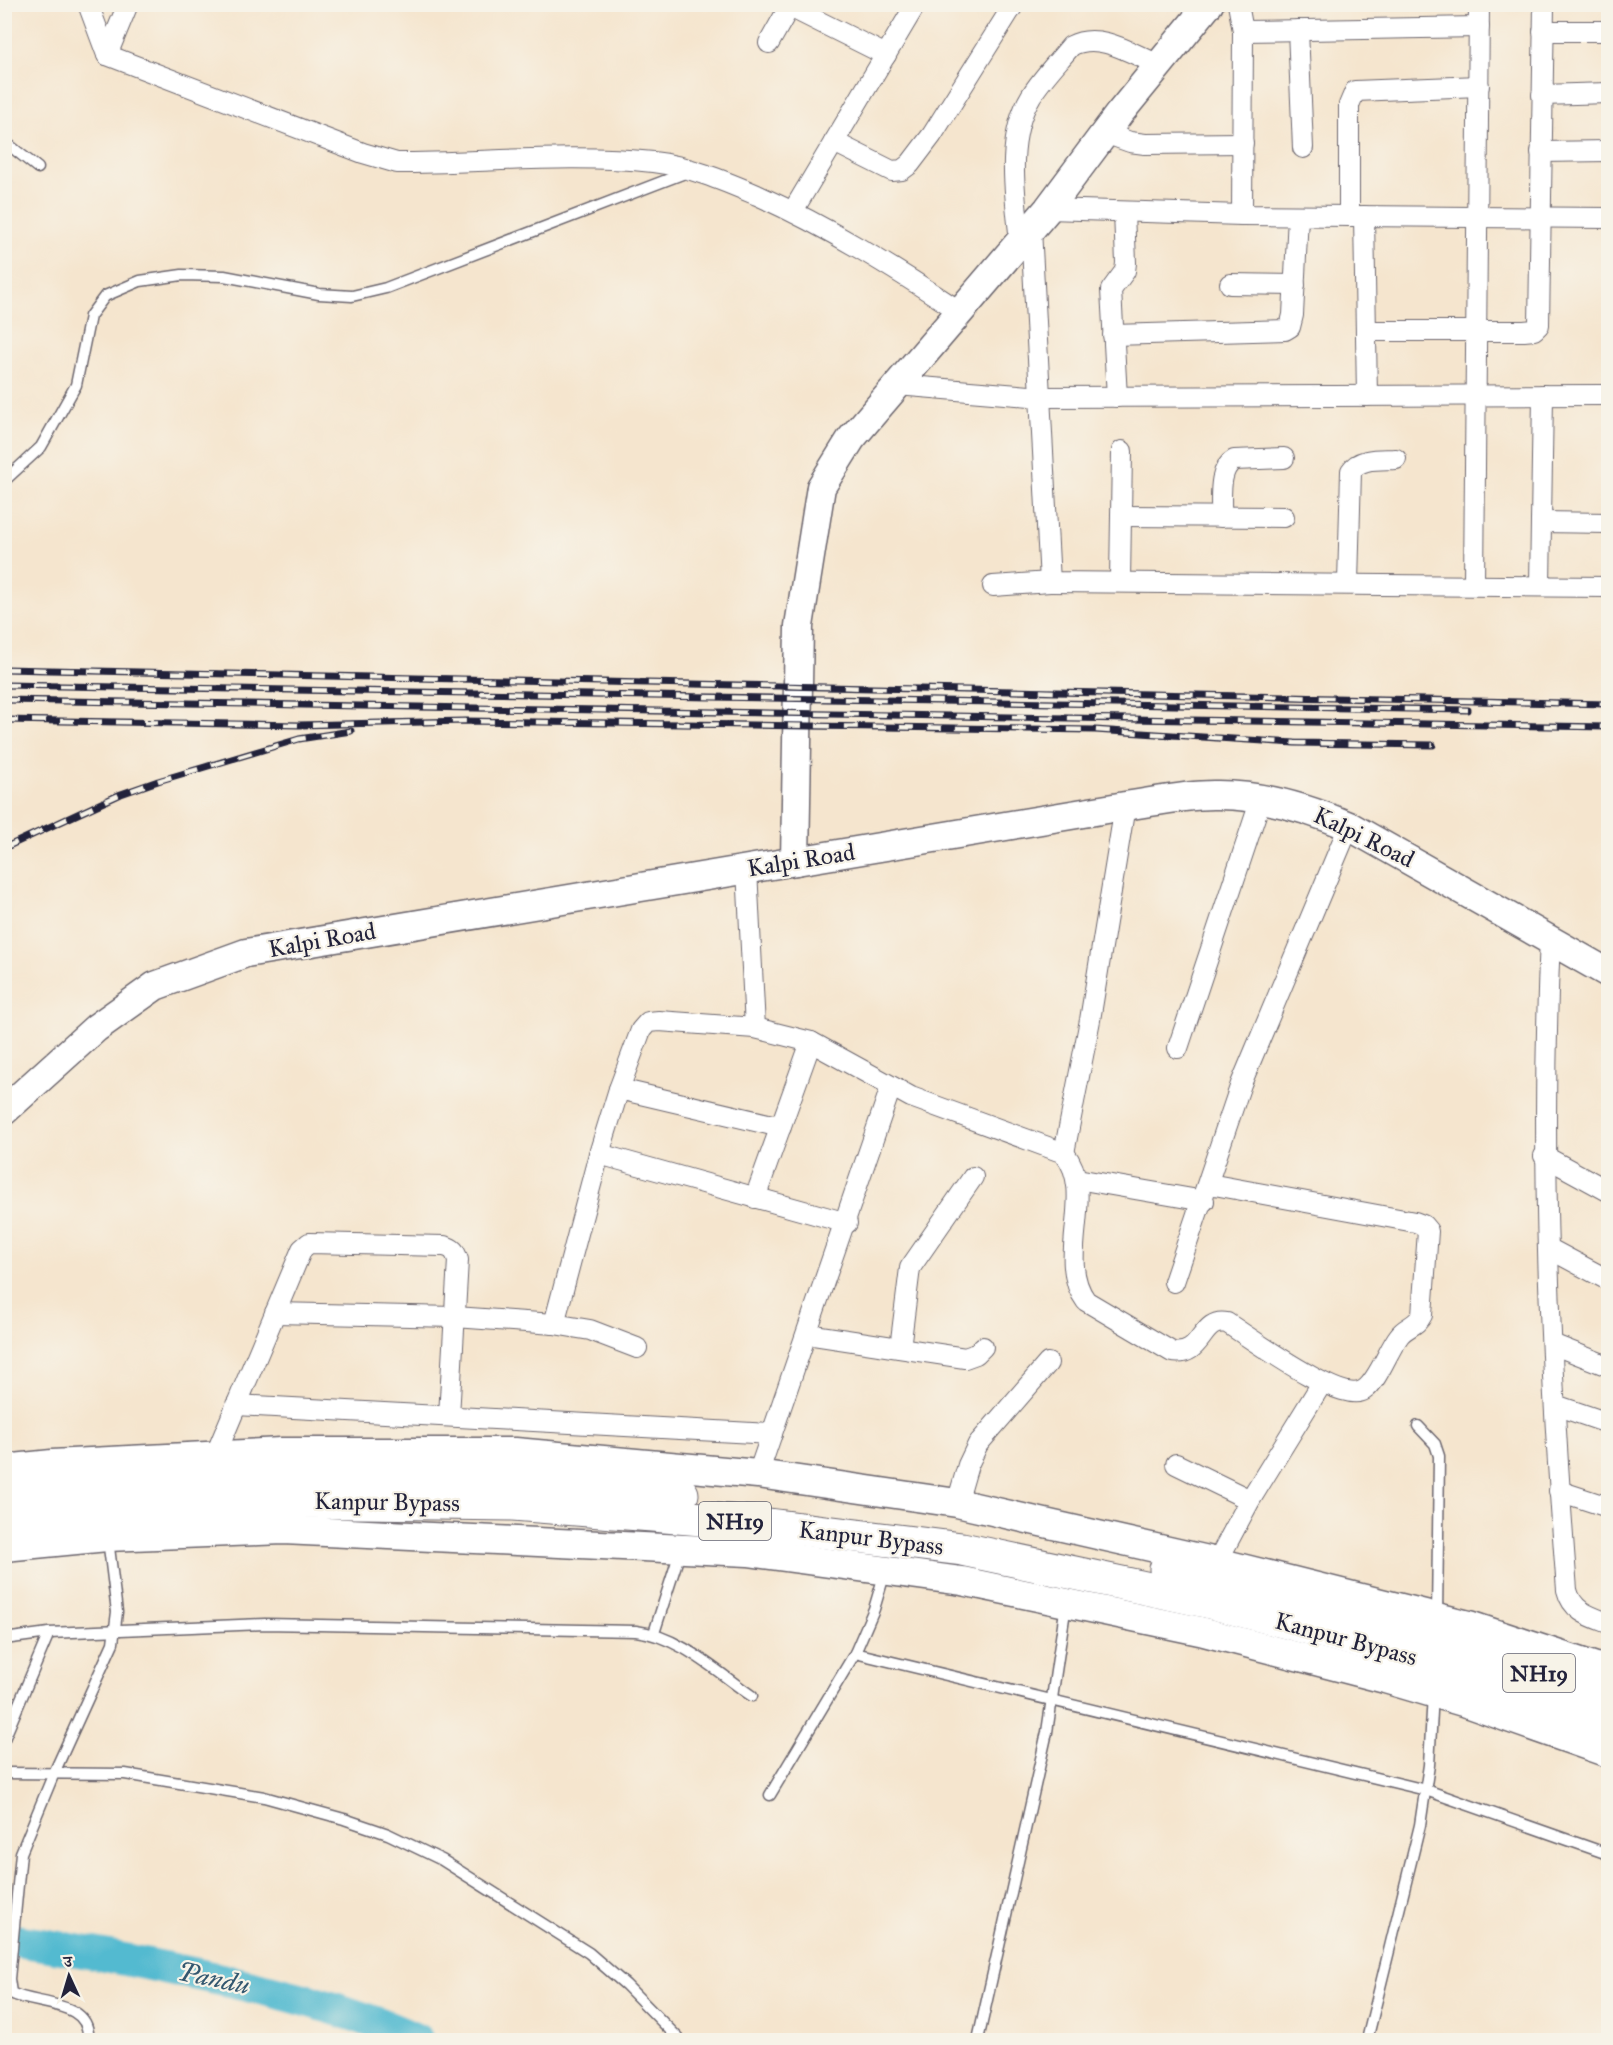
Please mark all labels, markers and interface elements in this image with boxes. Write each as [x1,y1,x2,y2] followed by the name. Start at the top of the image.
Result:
[1309,800,1419,874] street label: Kalpi Road
[745,837,857,883] street label: Kalpi Road
[266,916,378,964] street label: Kalpi Road
[314,1486,460,1518] street label: Kanpur Bypass
[699,1502,771,1540] road number: NH19
[797,1514,945,1562] street label: Kanpur Bypass
[1272,1606,1420,1672] street label: Kanpur Bypass
[1503,1654,1575,1692] road number: NH19
[39,1946,99,2006] north arrow
[62,1952,75,1971] text: उ
[175,1955,253,2001] water label: Pandu

